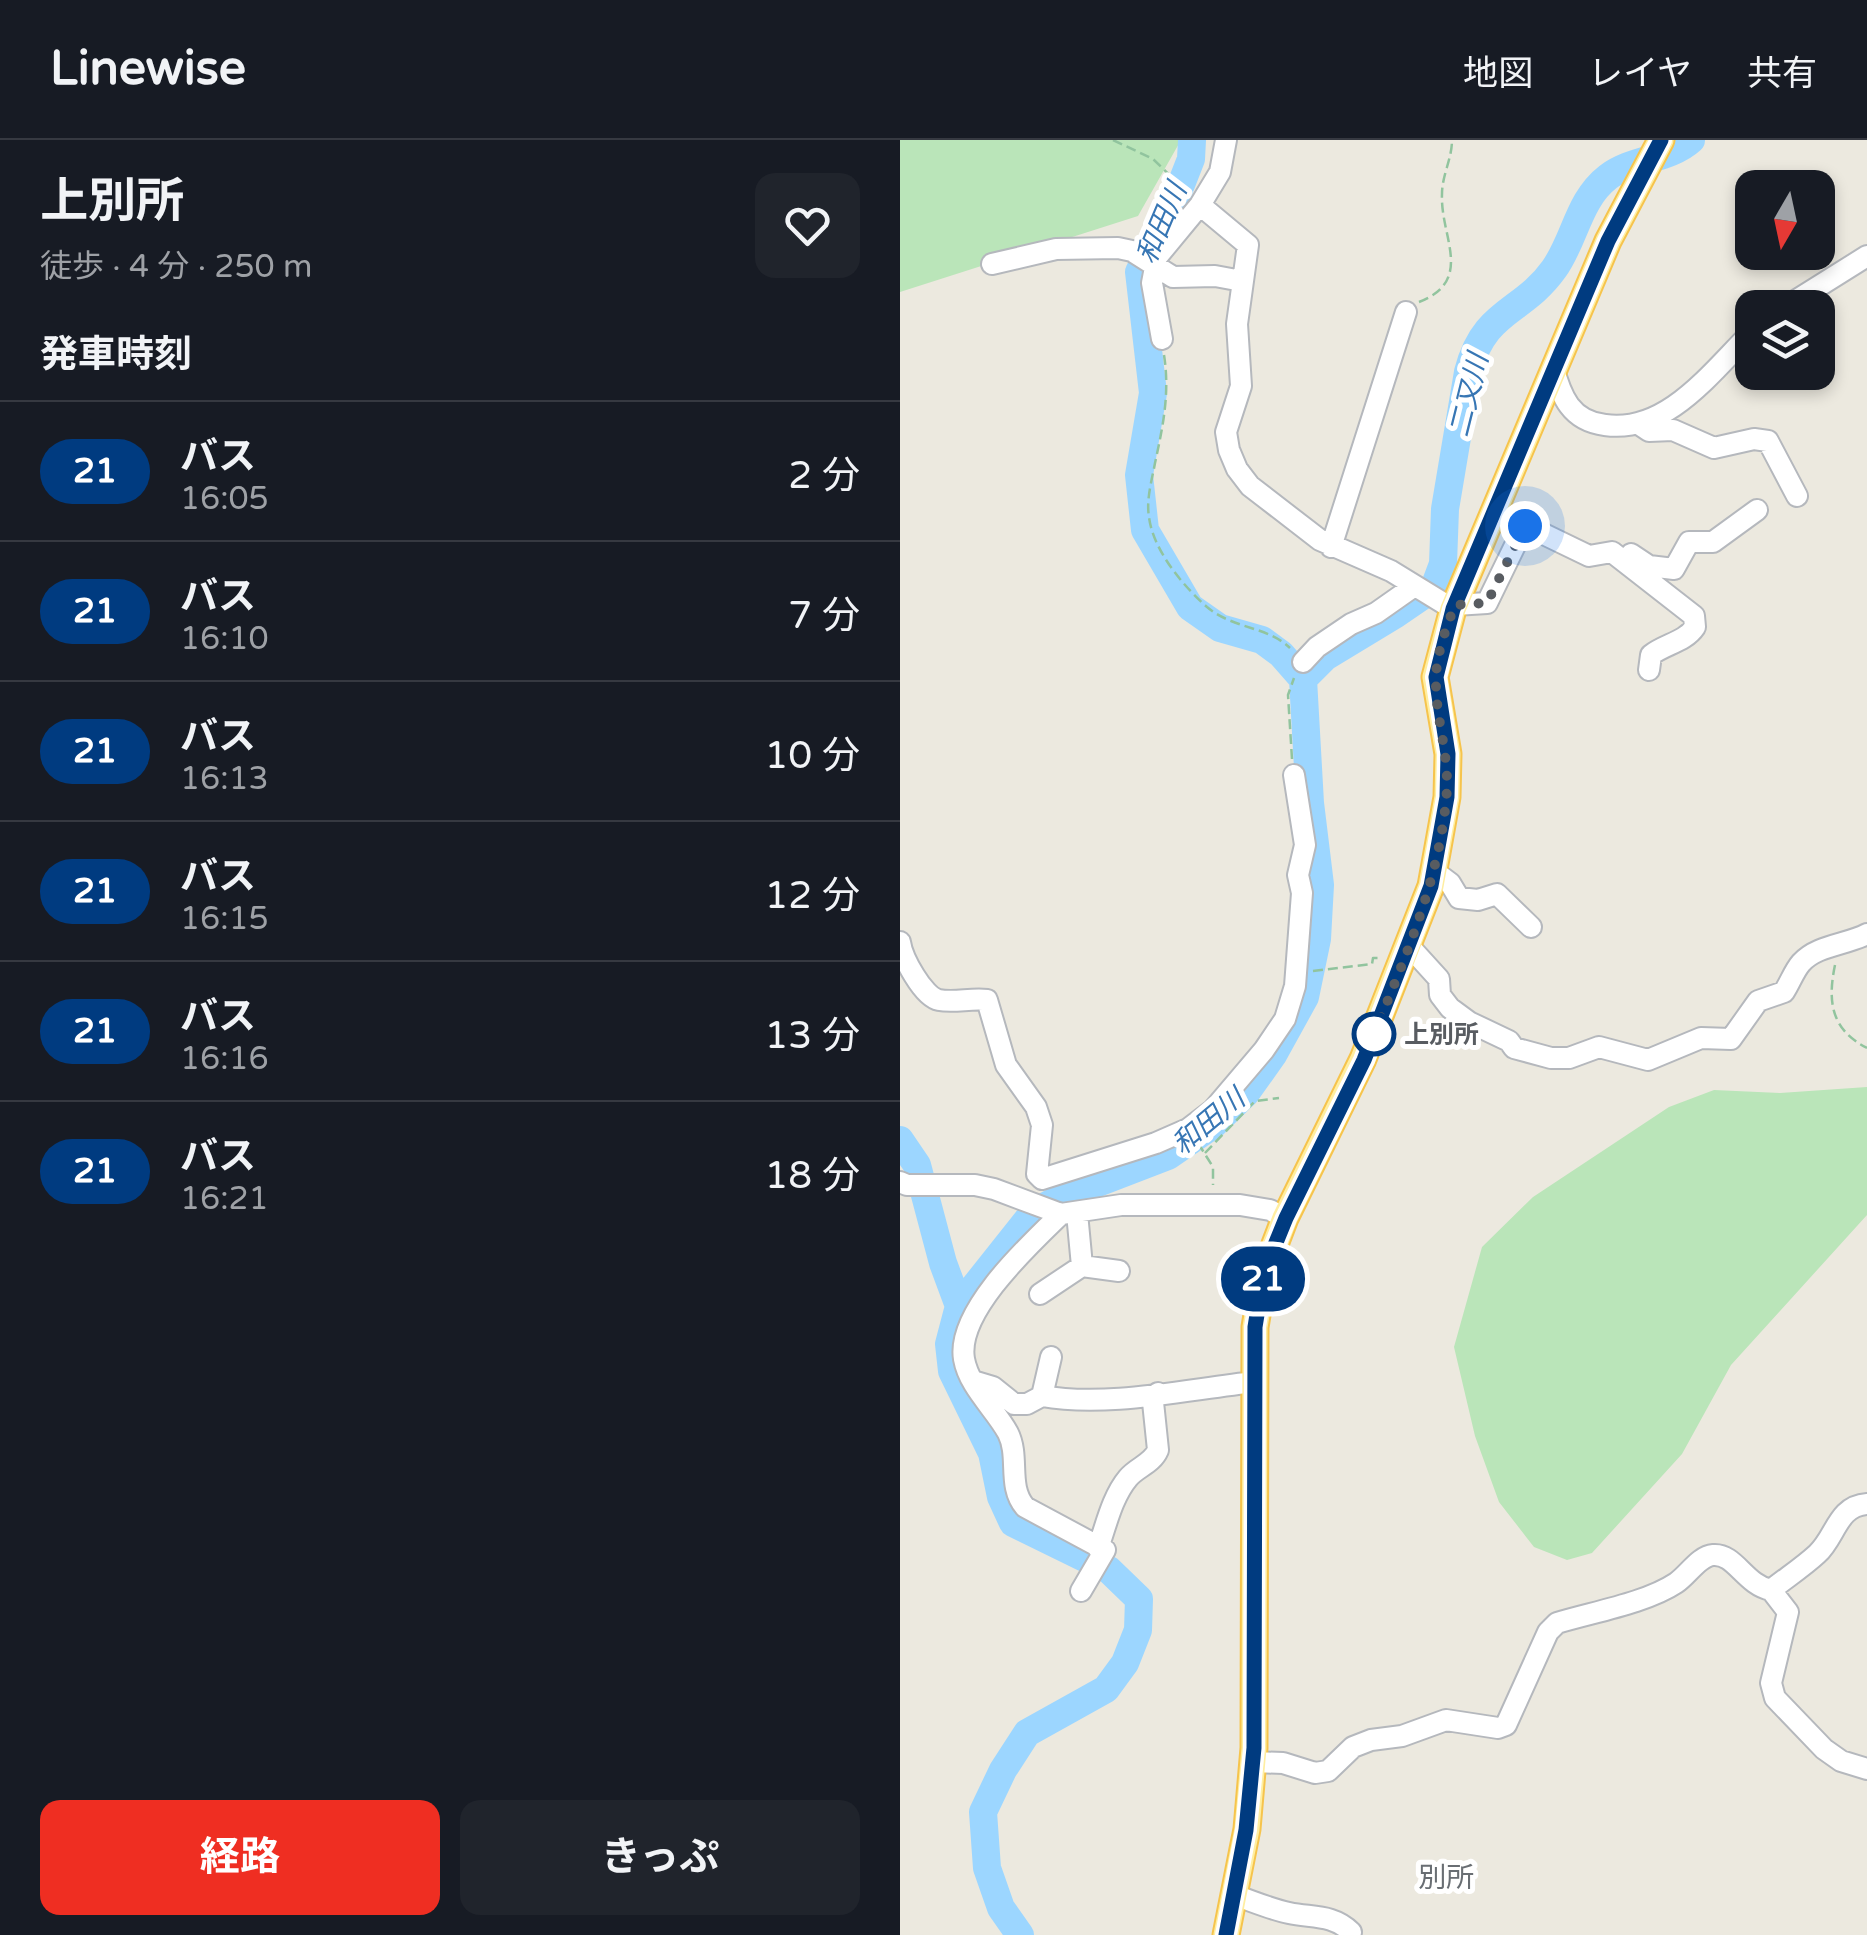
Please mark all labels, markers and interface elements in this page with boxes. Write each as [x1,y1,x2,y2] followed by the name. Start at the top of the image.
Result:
[50,40,246,98] text: Linewise
[1463,53,1533,95] text: 地図
[1588,53,1692,95] text: レイヤ
[1747,53,1817,95] text: 共有
[1735,170,1835,270] north arrow
[1735,170,1835,390] map controls
[40,173,184,231] text: 上別所
[755,173,860,278] button: heart
[1130,175,1195,269] water label: 和田川
[40,248,312,286] text: 徒歩 · 4 分 · 250 m
[1735,290,1835,390] button: layers
[40,332,192,378] text: 発車時刻
[1442,347,1496,440] water label: 二又川
[180,434,256,480] text: バス
[73,450,117,492] text: 21
[788,453,860,499] text: 2 分
[180,480,269,518] text: 16:05
[1500,501,1550,551] your location
[180,574,256,620] text: バス
[73,590,117,632] text: 21
[788,593,860,639] text: 7 分
[180,620,269,658] text: 16:10
[180,714,256,760] text: バス
[73,730,117,772] text: 21
[764,733,860,779] text: 10 分
[180,760,269,798] text: 16:13
[180,854,256,900] text: バス
[73,870,117,912] text: 21
[764,873,860,919] text: 12 分
[180,900,269,938] text: 16:15
[180,994,256,1040] text: バス
[73,1010,117,1052] text: 21
[764,1013,860,1059] text: 13 分
[1353,1013,1395,1055] marker: 上別所
[1404,1020,1479,1050] place label: 上別所
[180,1040,269,1078] text: 16:16
[1166,1080,1254,1162] water label: 和田川
[180,1134,256,1180] text: バス
[73,1150,117,1192] text: 21
[764,1153,860,1199] text: 18 分
[180,1180,269,1218] text: 16:21
[1218,1246,1308,1312] line badge: 21
[1241,1258,1285,1300] text: 21
[40,1800,440,1915] button: 経路
[460,1800,860,1915] button: きっぷ
[1418,1861,1474,1895] district label: 別所

